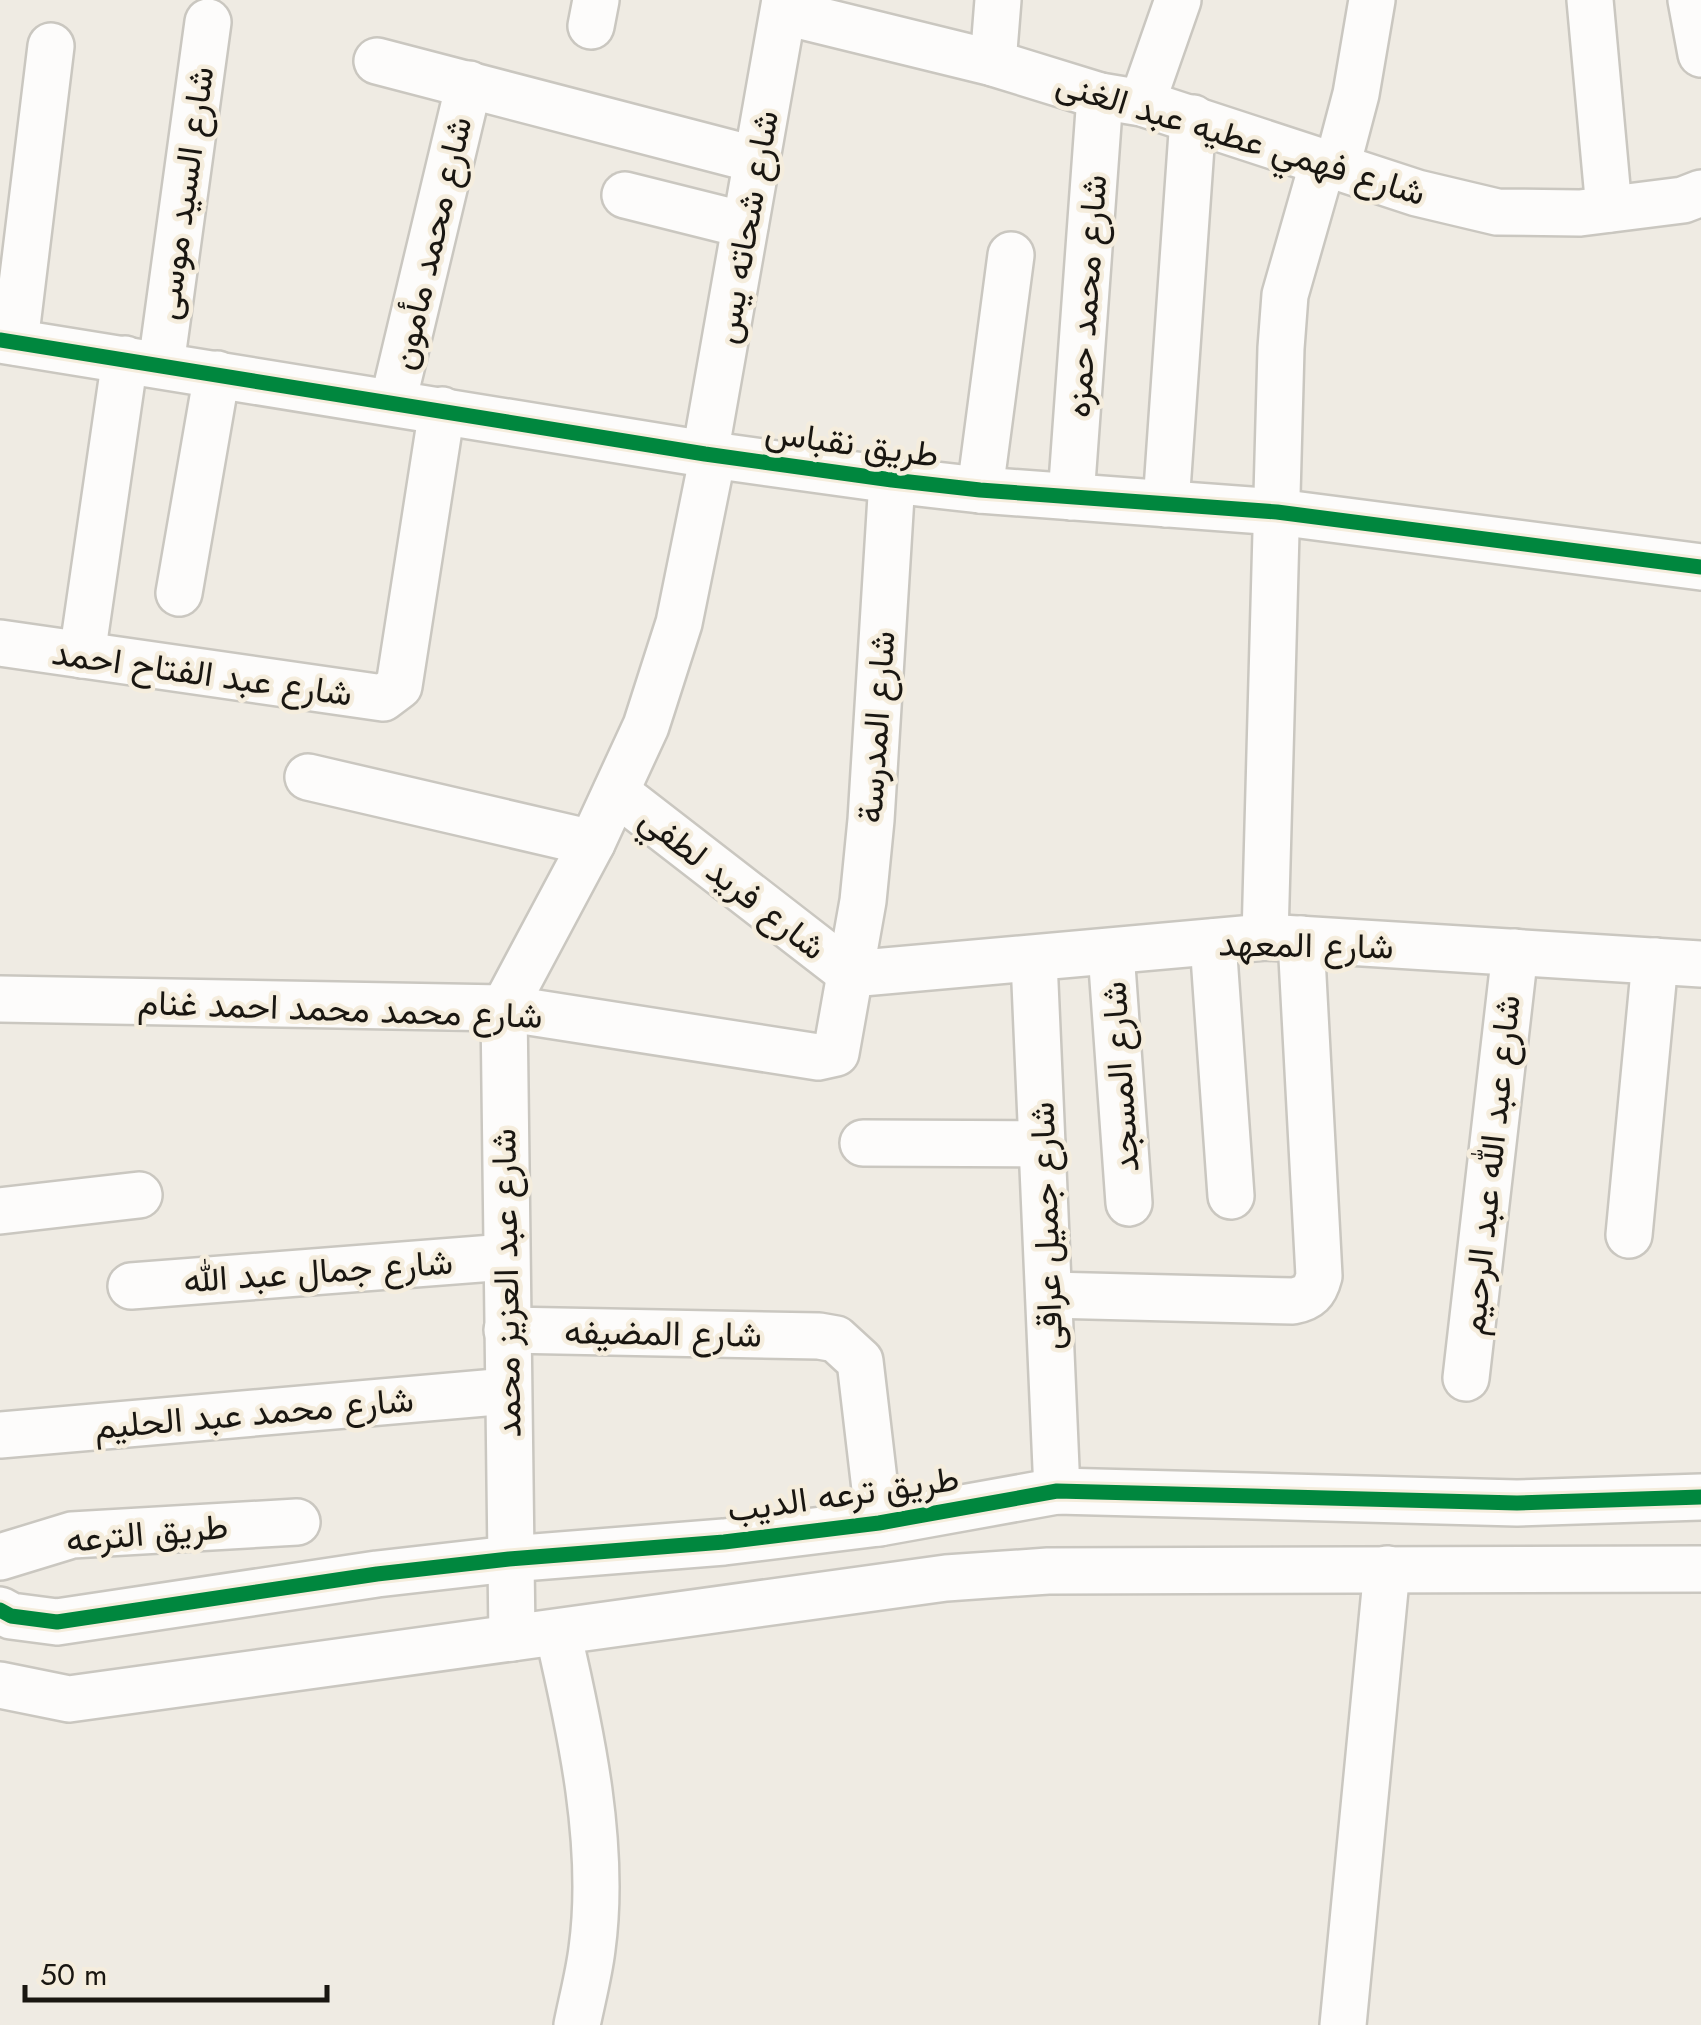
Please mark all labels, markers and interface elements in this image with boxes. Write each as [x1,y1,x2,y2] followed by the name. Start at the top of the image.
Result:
[1049,58,1432,222] street label: شارع فهمي عطيه عبد الغنى
[141,63,227,323] street label: شارع السيد موسى
[701,106,791,348] street label: شارع شحاته يس
[378,112,484,374] street label: شارع محمد مأمون
[1053,173,1119,419] street label: شارع محمد حمزه
[762,406,942,480] street label: طريق نقباس
[49,627,355,719] street label: شارع عبد الفتاح احمد
[844,629,908,825] street label: شارع المدرسة
[627,794,837,975] street label: شارع فريد لطفي
[1218,918,1394,972] street label: شارع المعهد
[137,977,543,1041] street label: شارع محمد محمد احمد غنام
[1088,980,1152,1174] street label: شارع المسجد
[1447,992,1533,1338] street label: شارع عبد الله عبد الرحيم
[1017,1101,1075,1351] street label: شارع جميل عراقى
[478,1128,534,1438] street label: شارع عبد العزيز محمد
[182,1237,454,1305] street label: شارع جمال عبد الله
[564,1306,762,1360] street label: شارع المضيفه
[92,1374,416,1452] street label: شارع محمد عبد الحليم
[724,1453,962,1535] street label: طريق ترعه الديب
[64,1501,230,1565] street label: طريق الترعه
[25,1940,328,2002] scale bar
[40,1953,107,1996] text: 50 m

